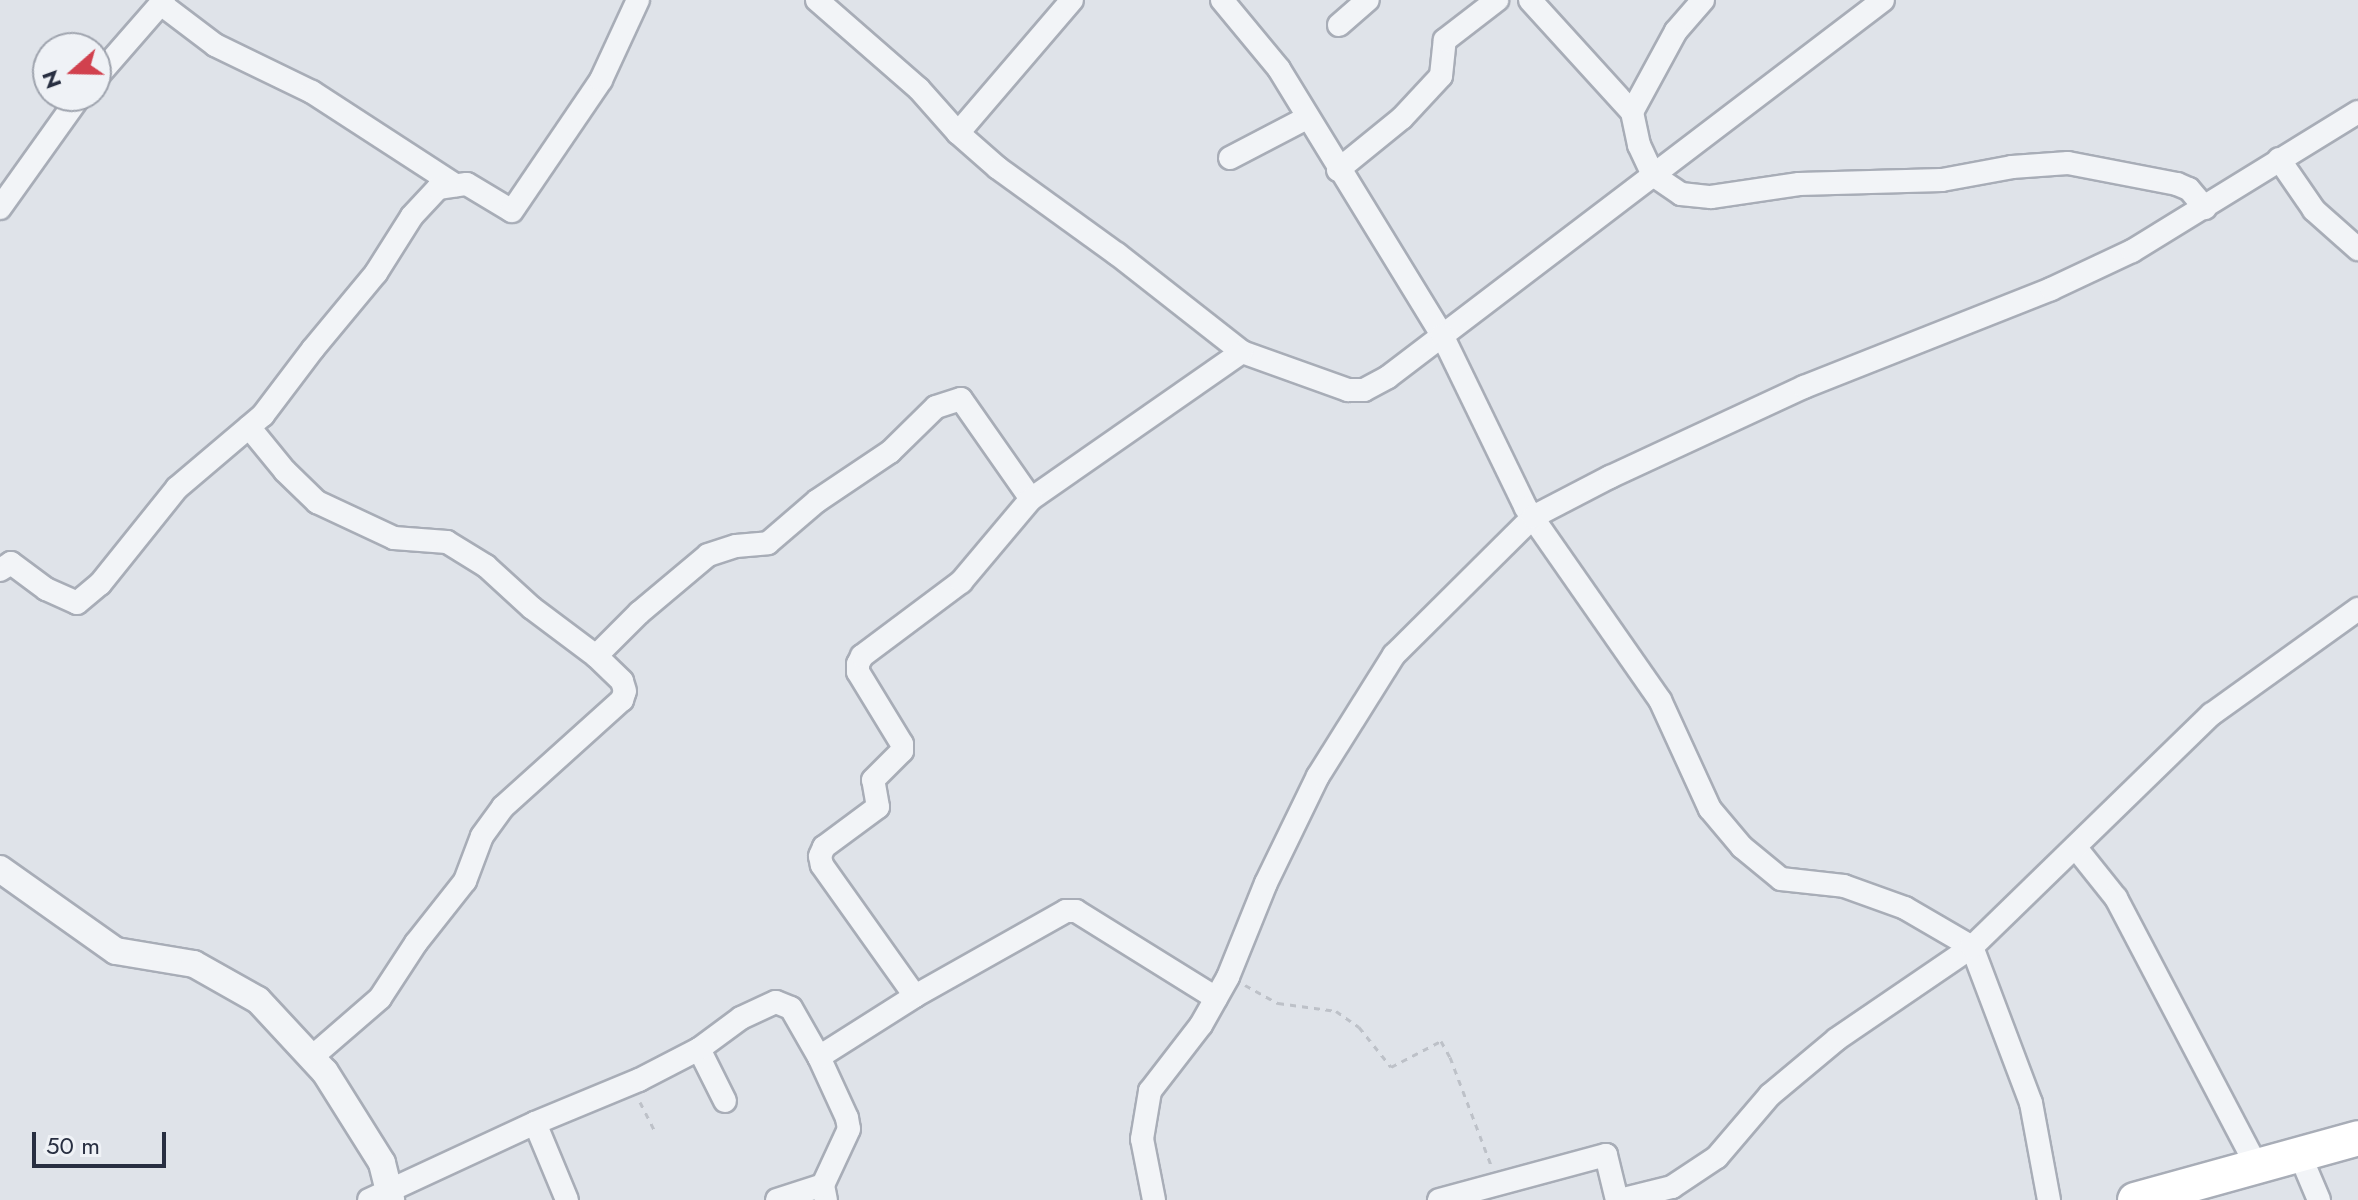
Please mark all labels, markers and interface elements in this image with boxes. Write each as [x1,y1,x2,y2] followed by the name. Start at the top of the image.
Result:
[32,32,112,112] north arrow
[33,66,69,93] text: N
[36,1116,170,1166] scale bar
[46,1128,100,1163] text: 50 m

